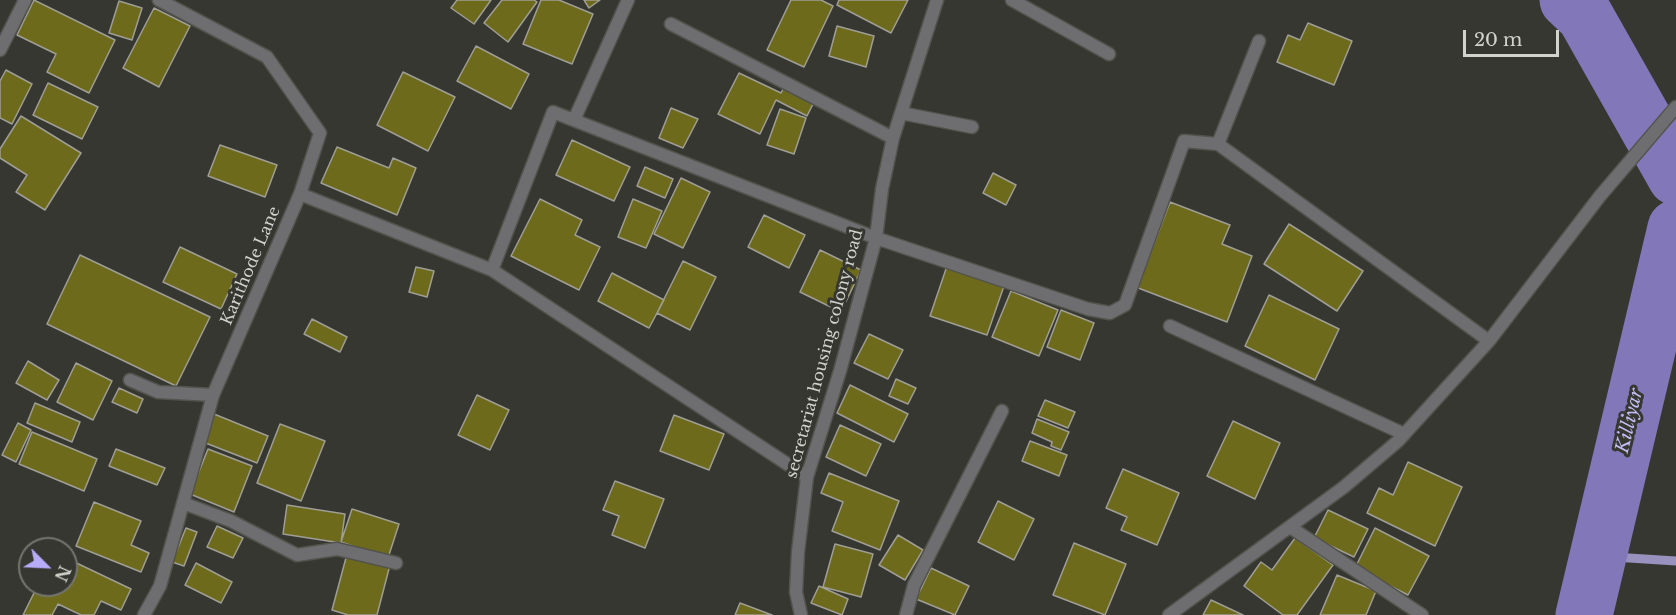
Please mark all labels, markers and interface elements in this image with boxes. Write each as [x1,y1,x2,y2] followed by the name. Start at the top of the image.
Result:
[1466,18,1562,56] scale bar
[1474,29,1522,51] text: 20 m
[217,204,285,328] street label: Karithode Lane
[782,227,868,481] street label: secretariat housing colony road
[1612,387,1648,455] water label: Killiyar
[18,537,78,597] north arrow
[50,563,75,584] text: N

